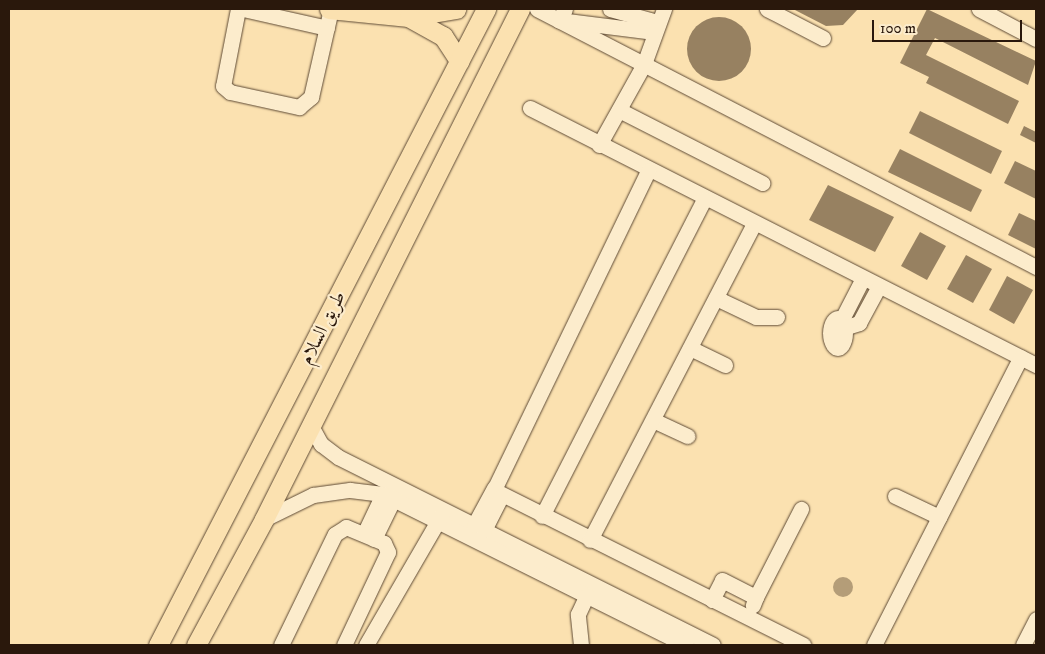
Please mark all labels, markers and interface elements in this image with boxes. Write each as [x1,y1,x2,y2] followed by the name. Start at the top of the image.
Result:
[875,10,1025,42] scale bar
[880,19,916,38] text: 100 m
[295,288,351,368] street label: طريق السلام

